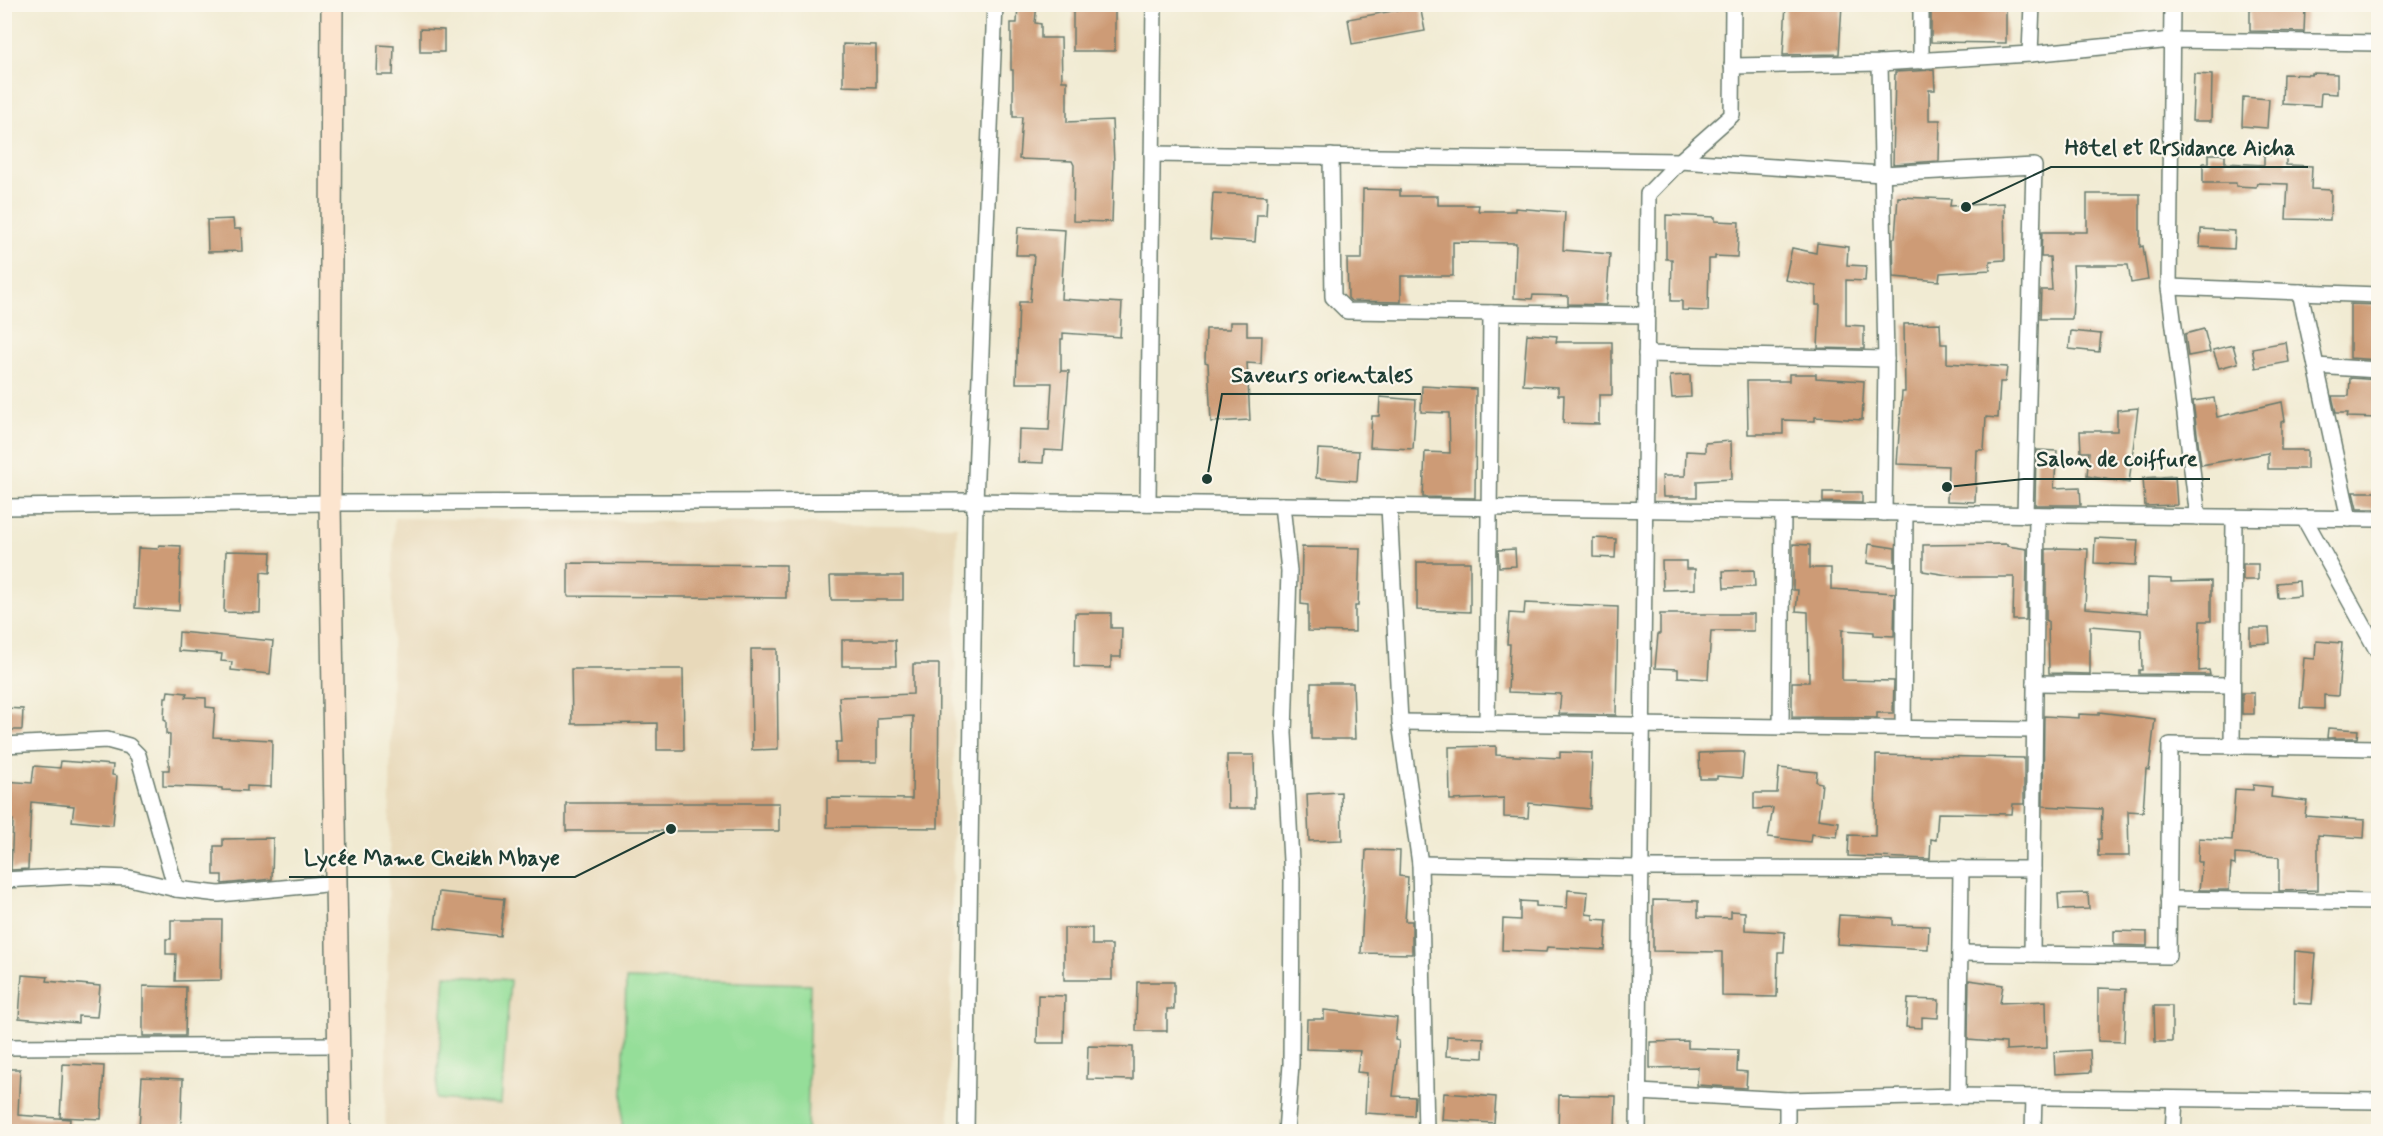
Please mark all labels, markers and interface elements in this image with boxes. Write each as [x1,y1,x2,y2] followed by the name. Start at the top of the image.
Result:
[2051,127,2308,167] callout: Hôtel et Rrsidance Aicha
[2065,135,2295,163] text: Hôtel et Rrsidance Aicha
[1222,354,1421,394] callout: Saveurs orientales
[1231,362,1413,390] text: Saveurs orientales
[2024,439,2210,479] callout: Salon de coiffure
[2036,446,2198,474] text: Salon de coiffure
[289,837,575,877] callout: Lycée Mame Cheikh Mbaye
[304,845,560,873] text: Lycée Mame Cheikh Mbaye

